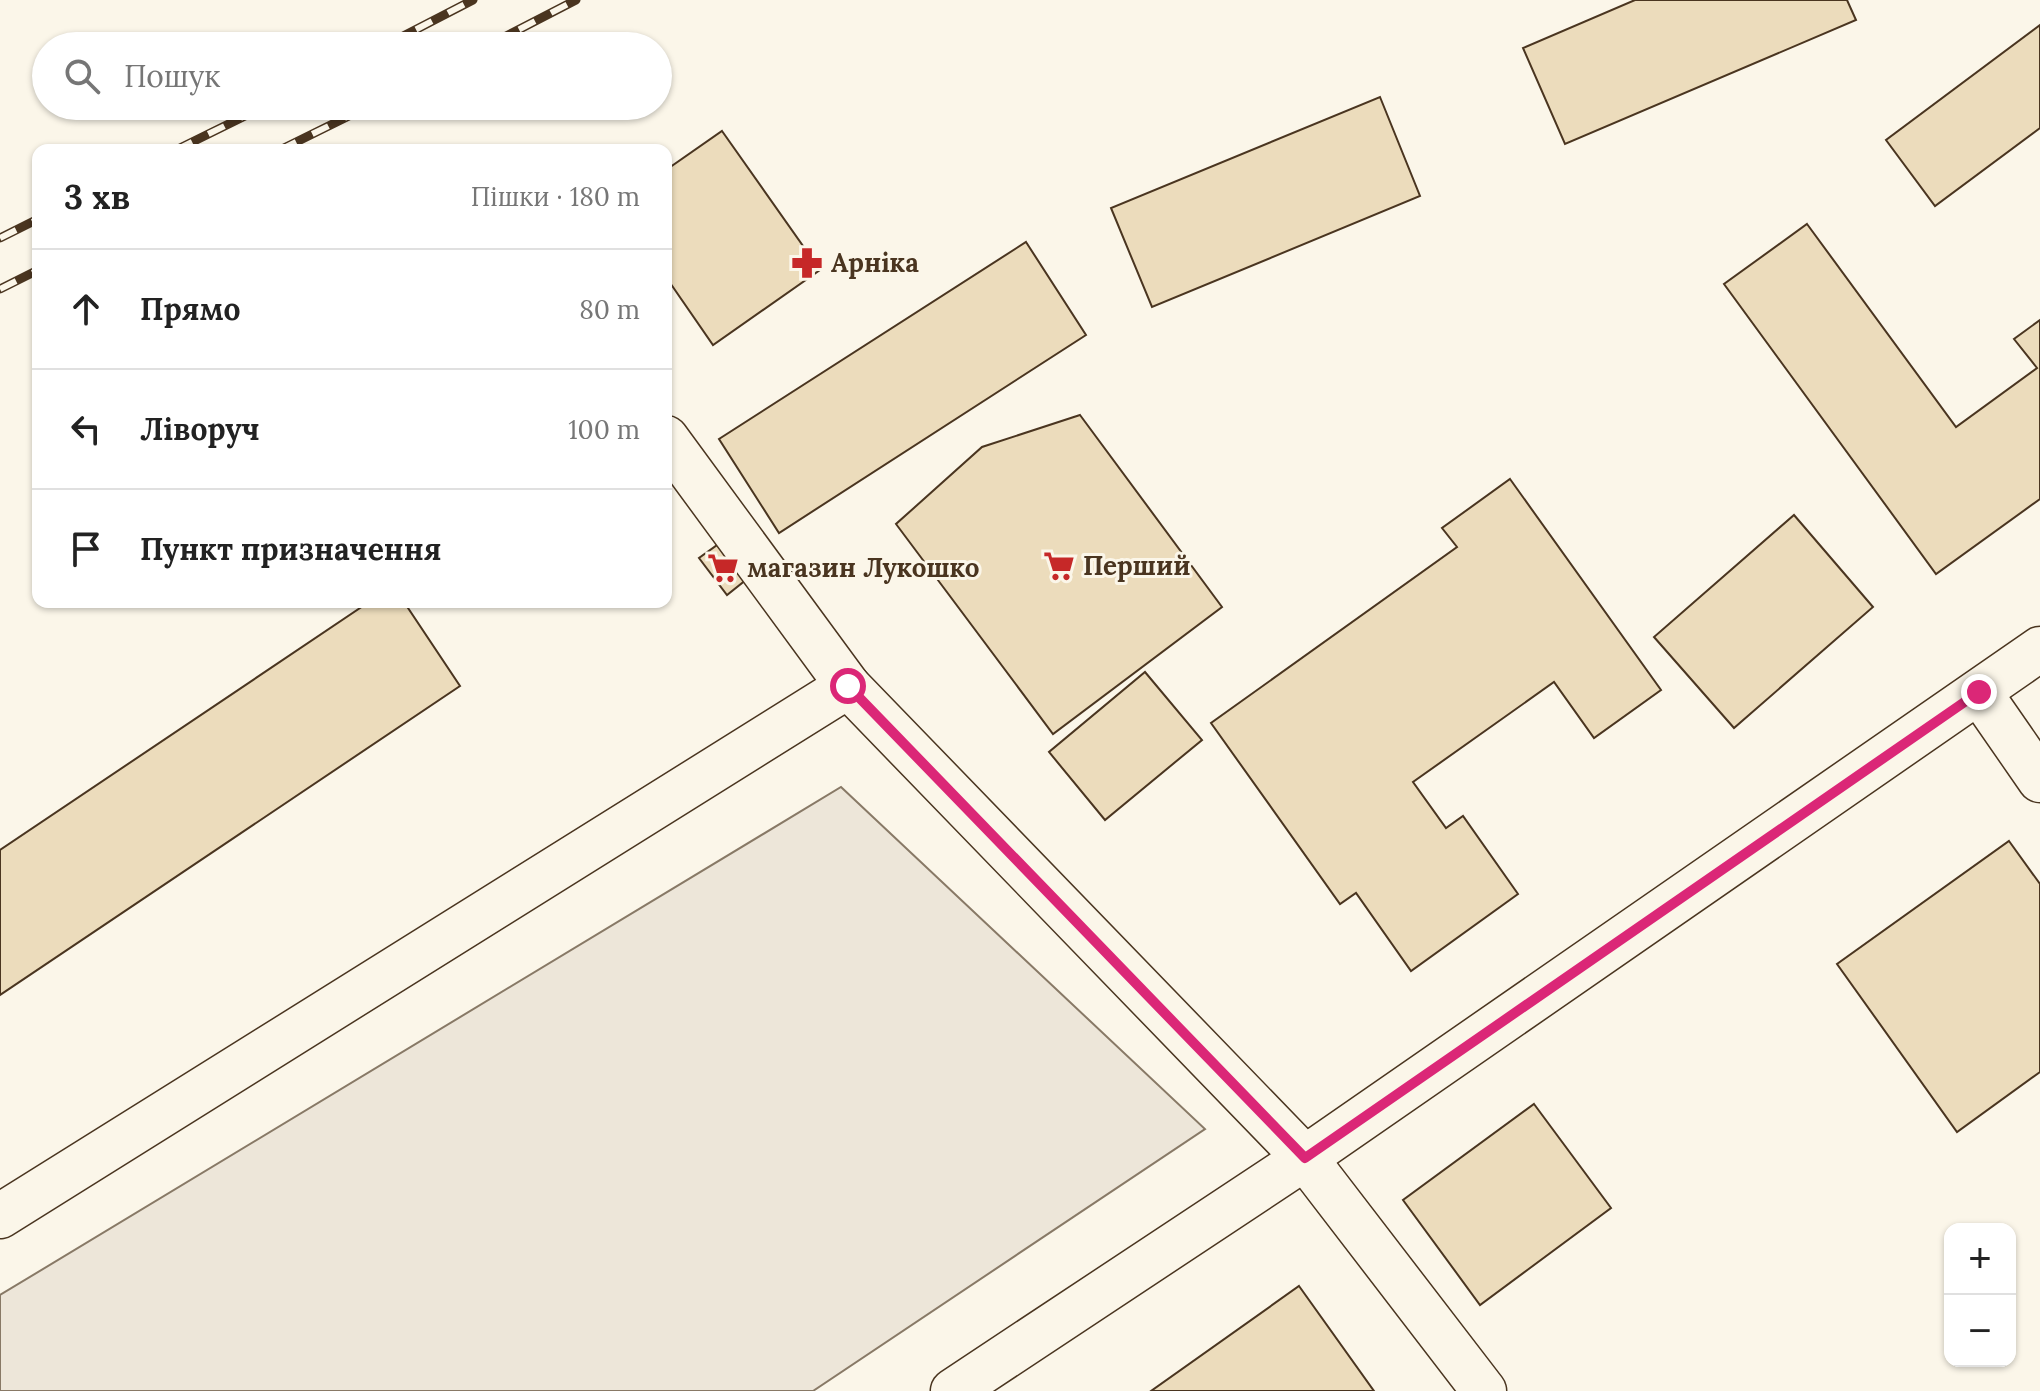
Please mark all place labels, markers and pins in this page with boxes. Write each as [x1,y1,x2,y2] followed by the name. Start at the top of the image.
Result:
[790,246,824,280] pharmacy icon: Арніка
[831,246,919,279] place label: Арніка
[1042,549,1076,583] supermarket icon: Перший
[1083,549,1190,582] place label: Перший
[706,551,740,585] supermarket icon: магазин Лукошко
[747,551,979,584] place label: магазин Лукошко

